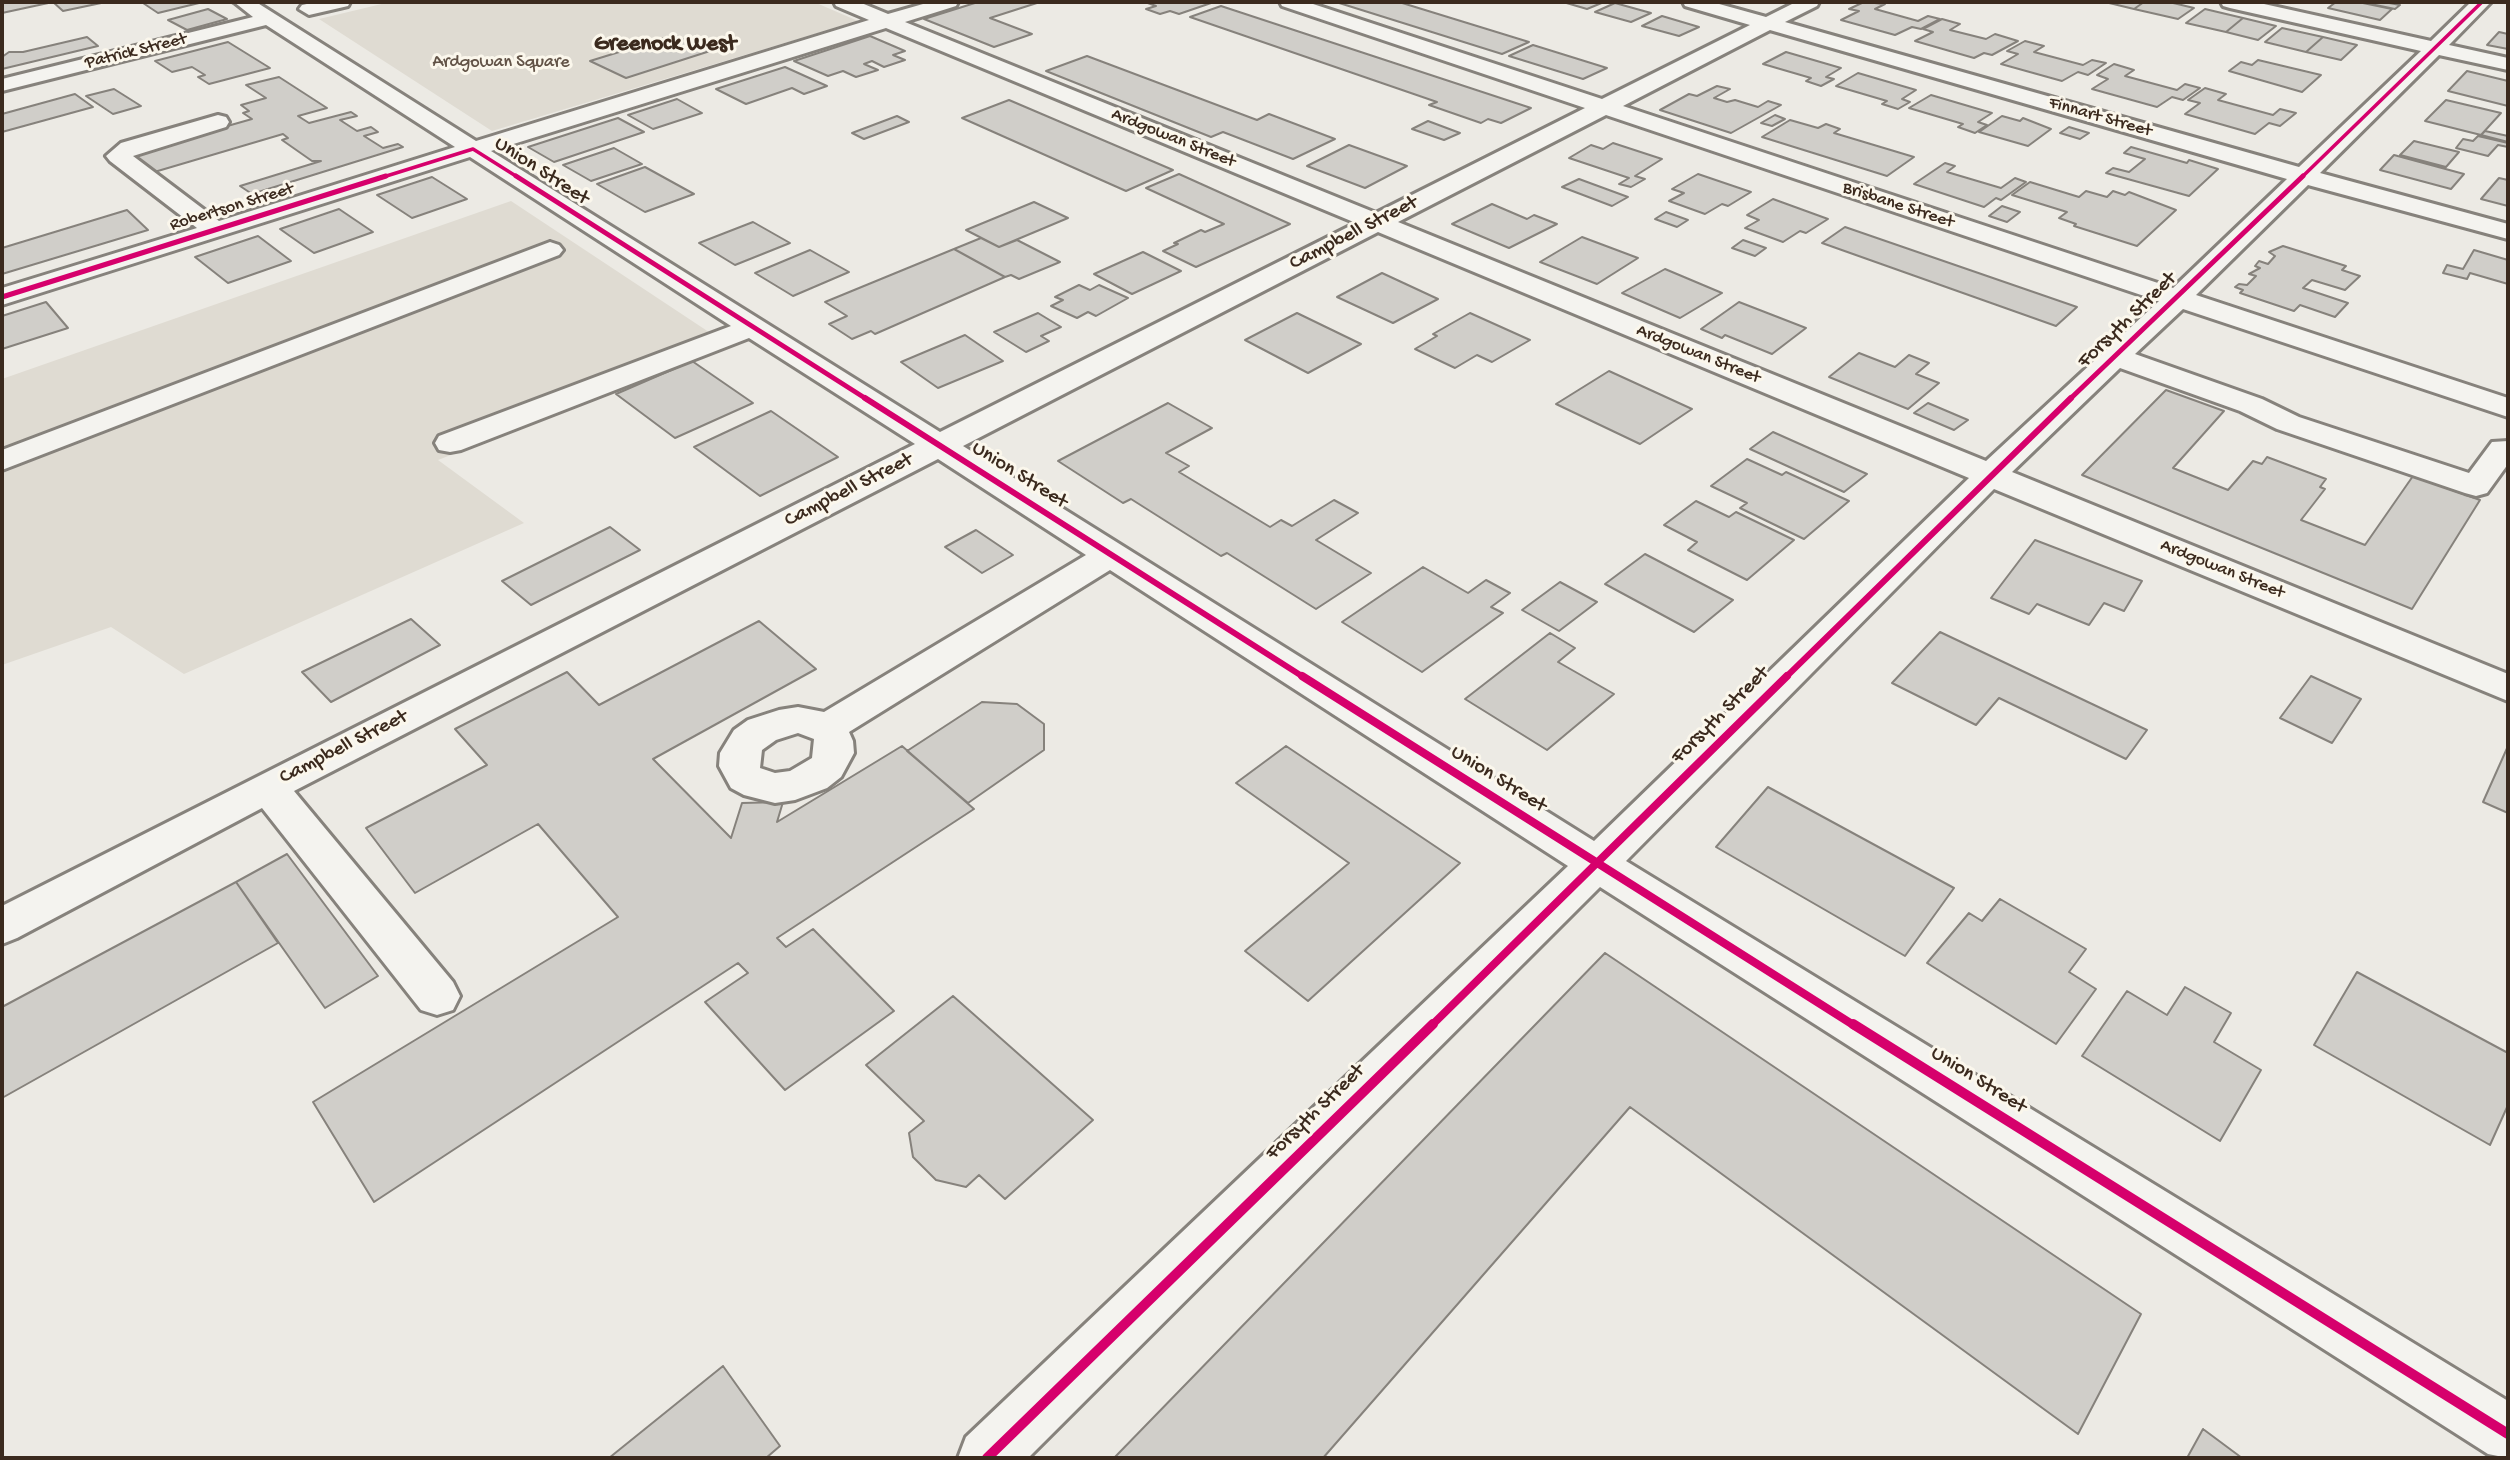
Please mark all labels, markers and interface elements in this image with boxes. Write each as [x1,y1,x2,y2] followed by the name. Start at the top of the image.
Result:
[83,29,189,75] street label: Patrick Street
[594,31,736,59] district label: Greenock West
[432,52,570,74] park label: Ardgowan Square
[2046,93,2154,143] street label: Finnart Street
[1108,104,1238,174] street label: Ardgowan Street
[489,132,593,212] street label: Union Street
[1840,178,1956,234] street label: Brisbane Street
[168,179,296,237] street label: Robertson Street
[1286,191,1422,277] street label: Campbell Street
[2073,267,2183,375] street label: Forsyth Street
[1633,320,1763,390] street label: Ardgowan Street
[966,437,1072,515] street label: Union Street
[781,448,917,534] street label: Campbell Street
[2157,535,2287,605] street label: Ardgowan Street
[1667,662,1775,770] street label: Forsyth Street
[276,705,412,791] street label: Campbell Street
[1445,741,1551,819] street label: Union Street
[1925,1042,2031,1120] street label: Union Street
[1261,1059,1371,1167] street label: Forsyth Street

